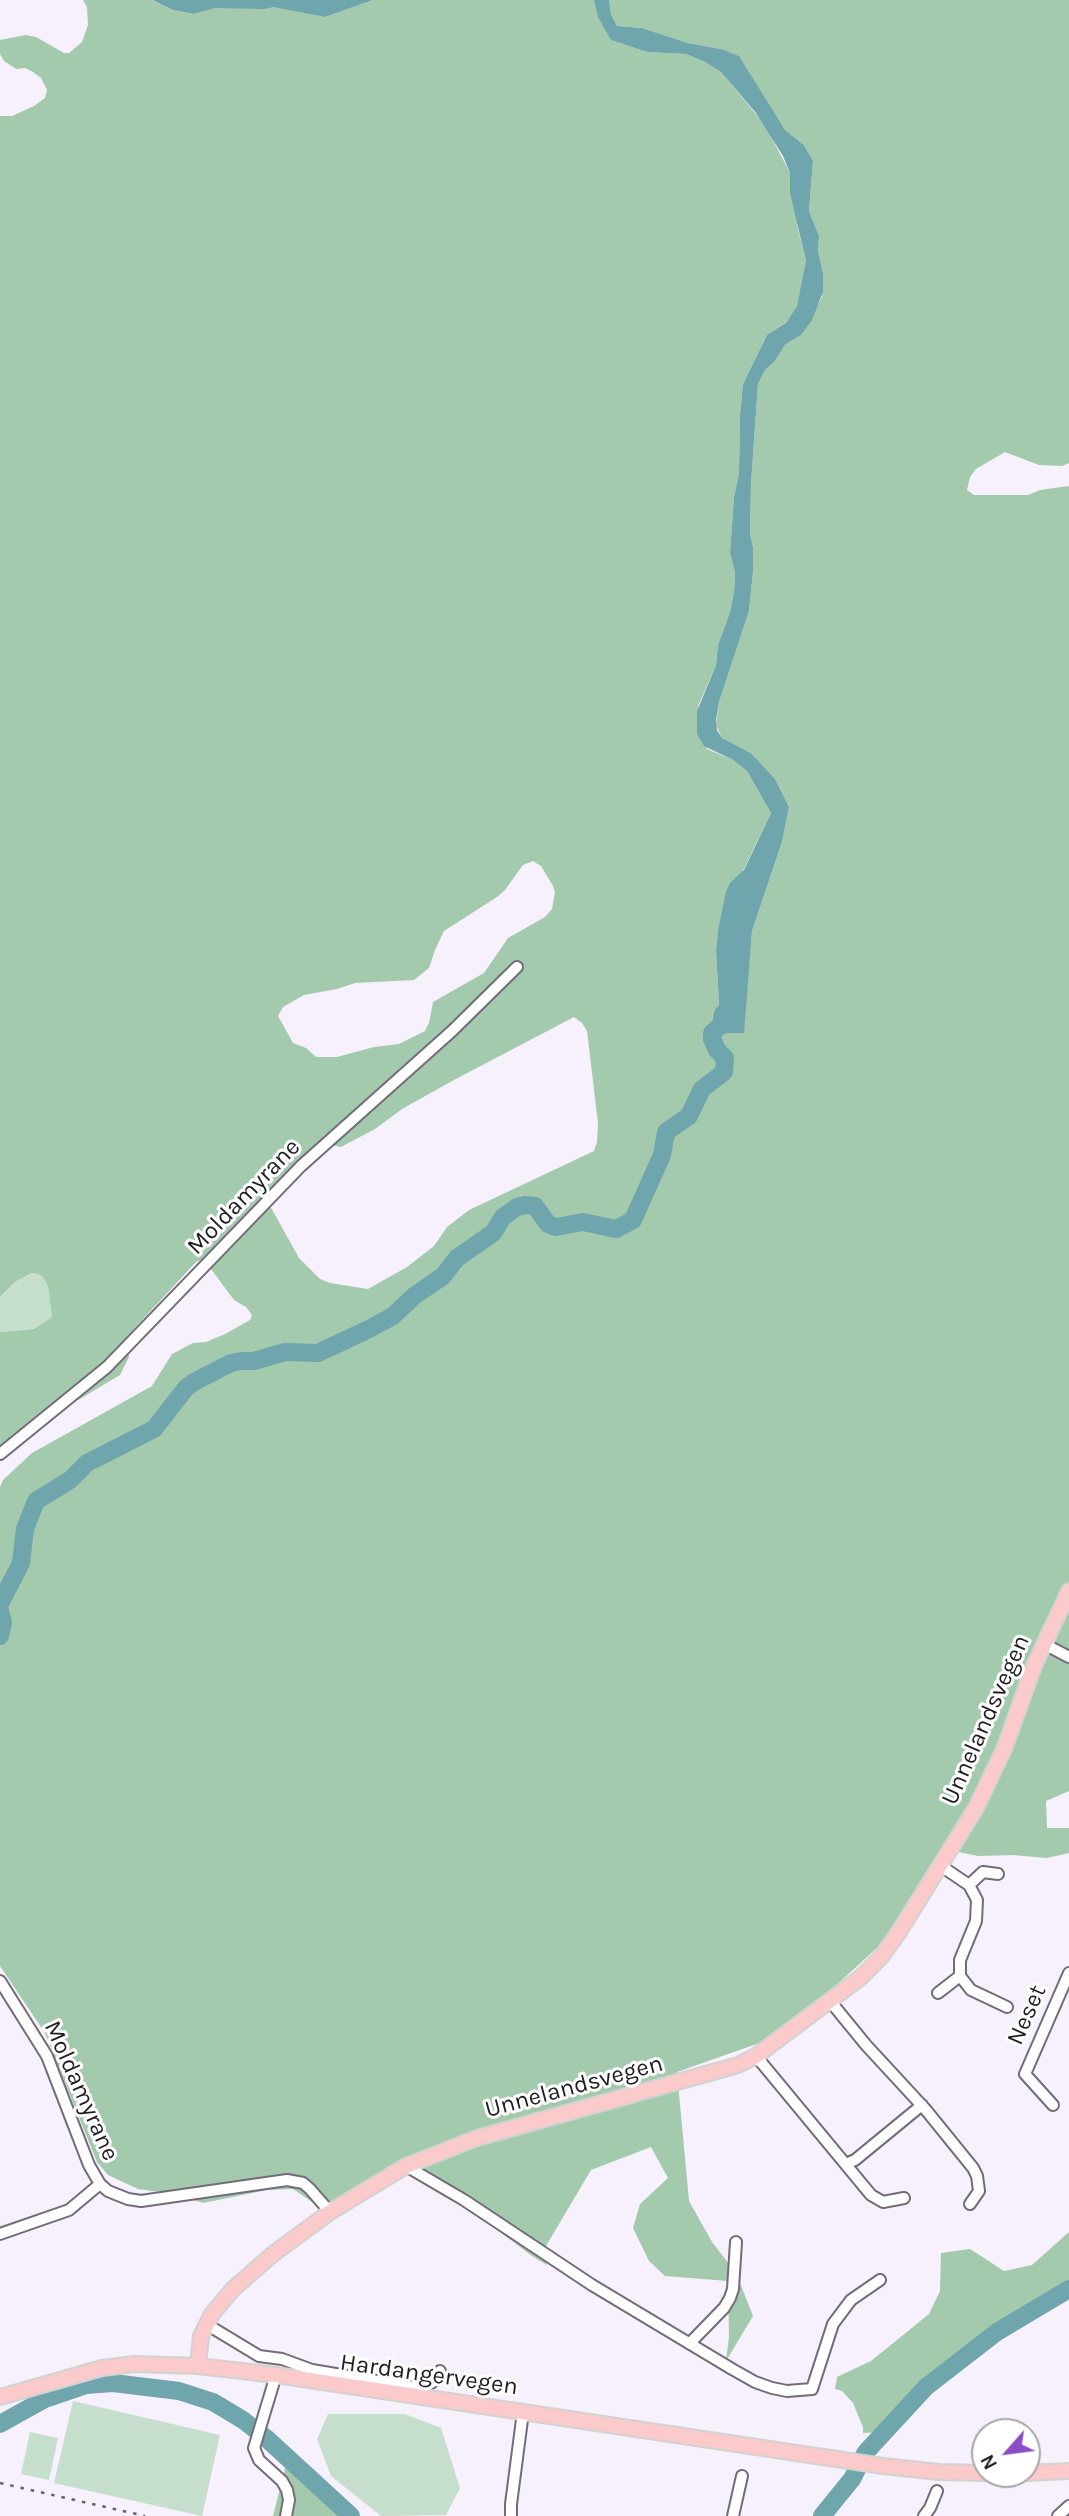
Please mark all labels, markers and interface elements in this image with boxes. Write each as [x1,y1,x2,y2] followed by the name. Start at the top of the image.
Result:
[182,1133,306,1261] street label: Moldamyrane
[936,1631,1036,1809] street label: Unnelandsvegen
[1001,1981,1053,2049] street label: Neset
[37,2017,125,2165] street label: Moldamyrane
[482,2049,666,2125] street label: Unnelandsvegen
[338,2348,520,2402] street label: Hardangervegen
[971,2418,1041,2488] north arrow
[976,2451,1002,2473] text: N

